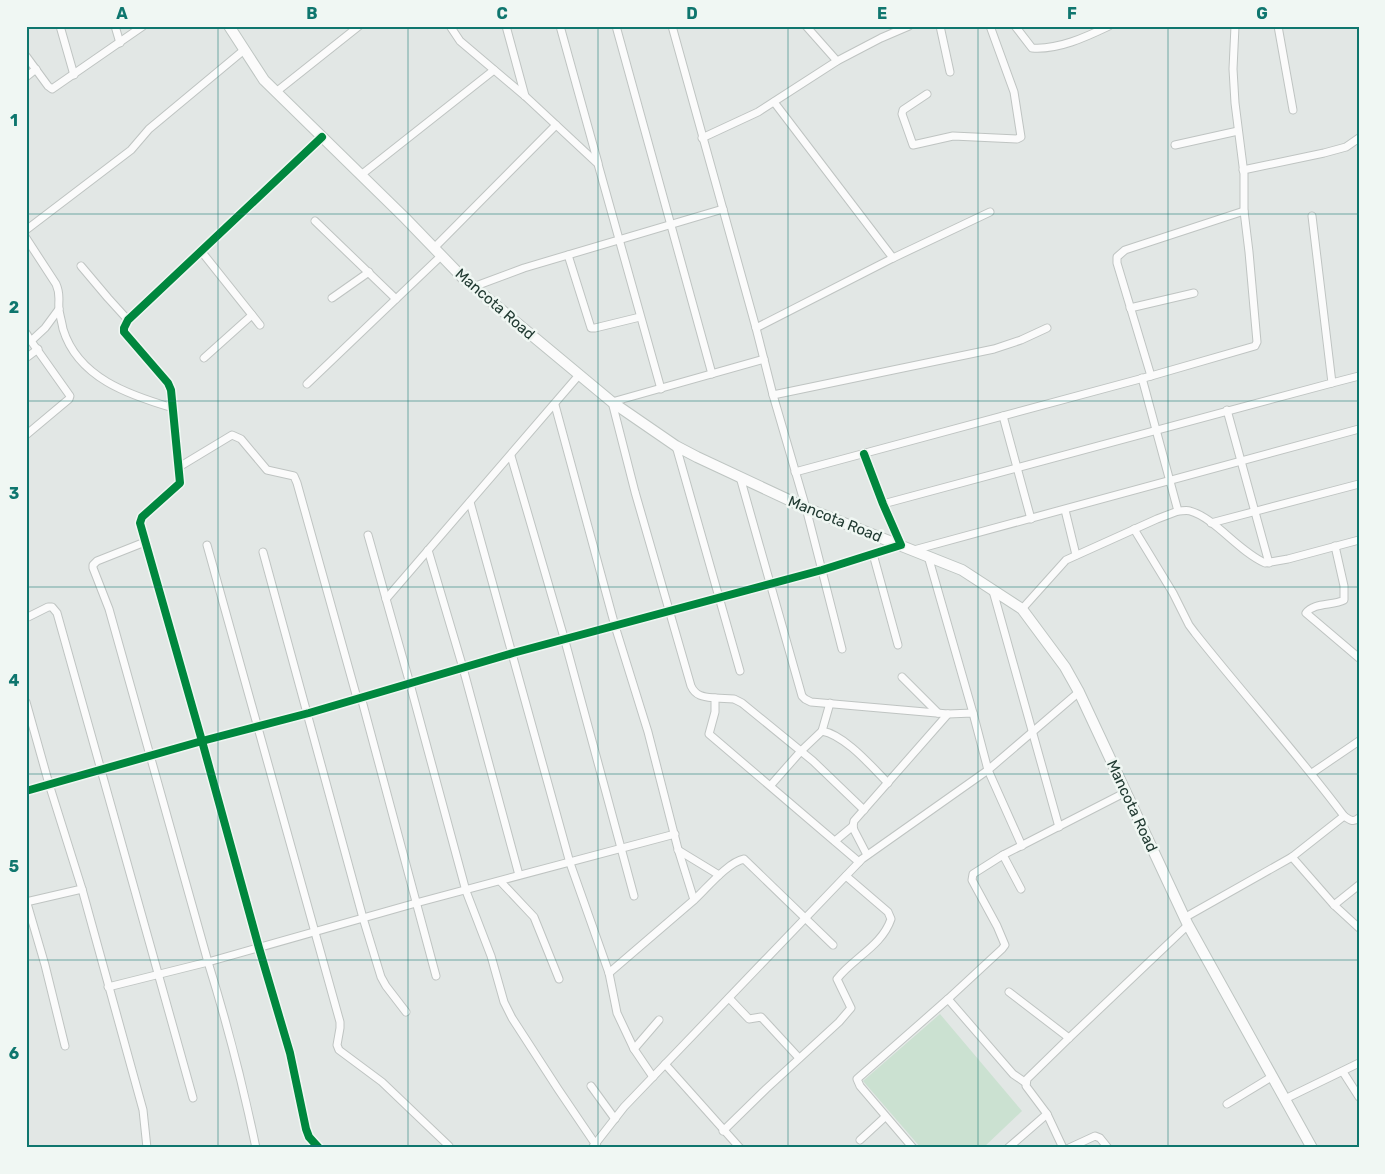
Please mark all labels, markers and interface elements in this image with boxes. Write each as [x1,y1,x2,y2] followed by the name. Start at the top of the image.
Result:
[116,4,128,23] text: A
[306,4,318,23] text: B
[496,4,508,23] text: C
[686,4,698,23] text: D
[877,4,887,23] text: E
[1067,4,1077,23] text: F
[1256,4,1268,23] text: G
[10,111,18,130] text: 1
[452,265,538,343] street label: Mancota Road
[9,298,19,317] text: 2
[9,484,19,503] text: 3
[786,492,884,546] street label: Mancota Road
[9,671,20,690] text: 4
[1103,757,1161,855] street label: Mancota Road
[9,857,19,876] text: 5
[9,1044,19,1063] text: 6

